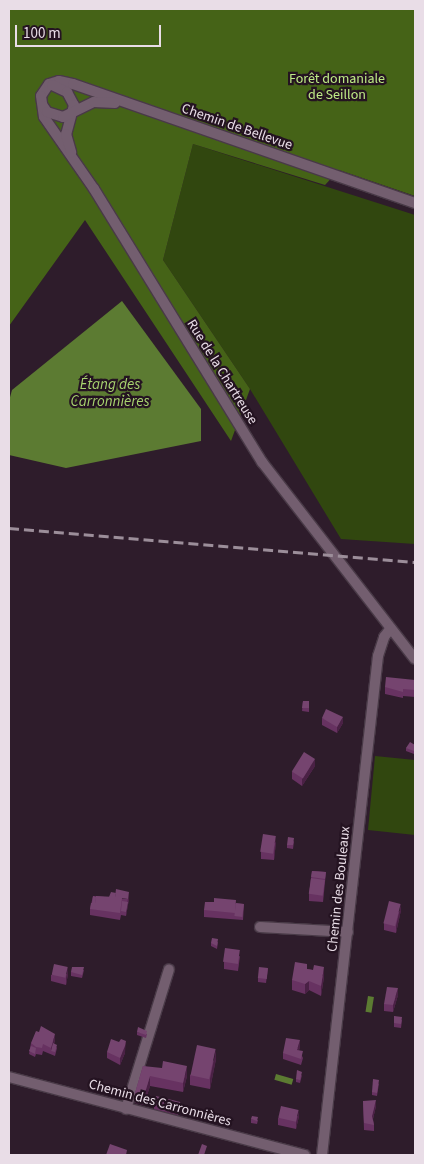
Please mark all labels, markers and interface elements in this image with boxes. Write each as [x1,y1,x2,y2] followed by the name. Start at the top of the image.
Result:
[18,15,164,47] scale bar
[23,23,61,44] text: 100 m
[289,71,385,104] park label: Forêt domaniale de Seillon
[179,100,295,154] street label: Chemin de Bellevue
[183,316,261,428] street label: Rue de la Chartreuse
[71,375,149,410] water label: Étang des Carronnières
[324,825,354,953] street label: Chemin des Bouleaux
[87,1076,233,1130] street label: Chemin des Carronnières

